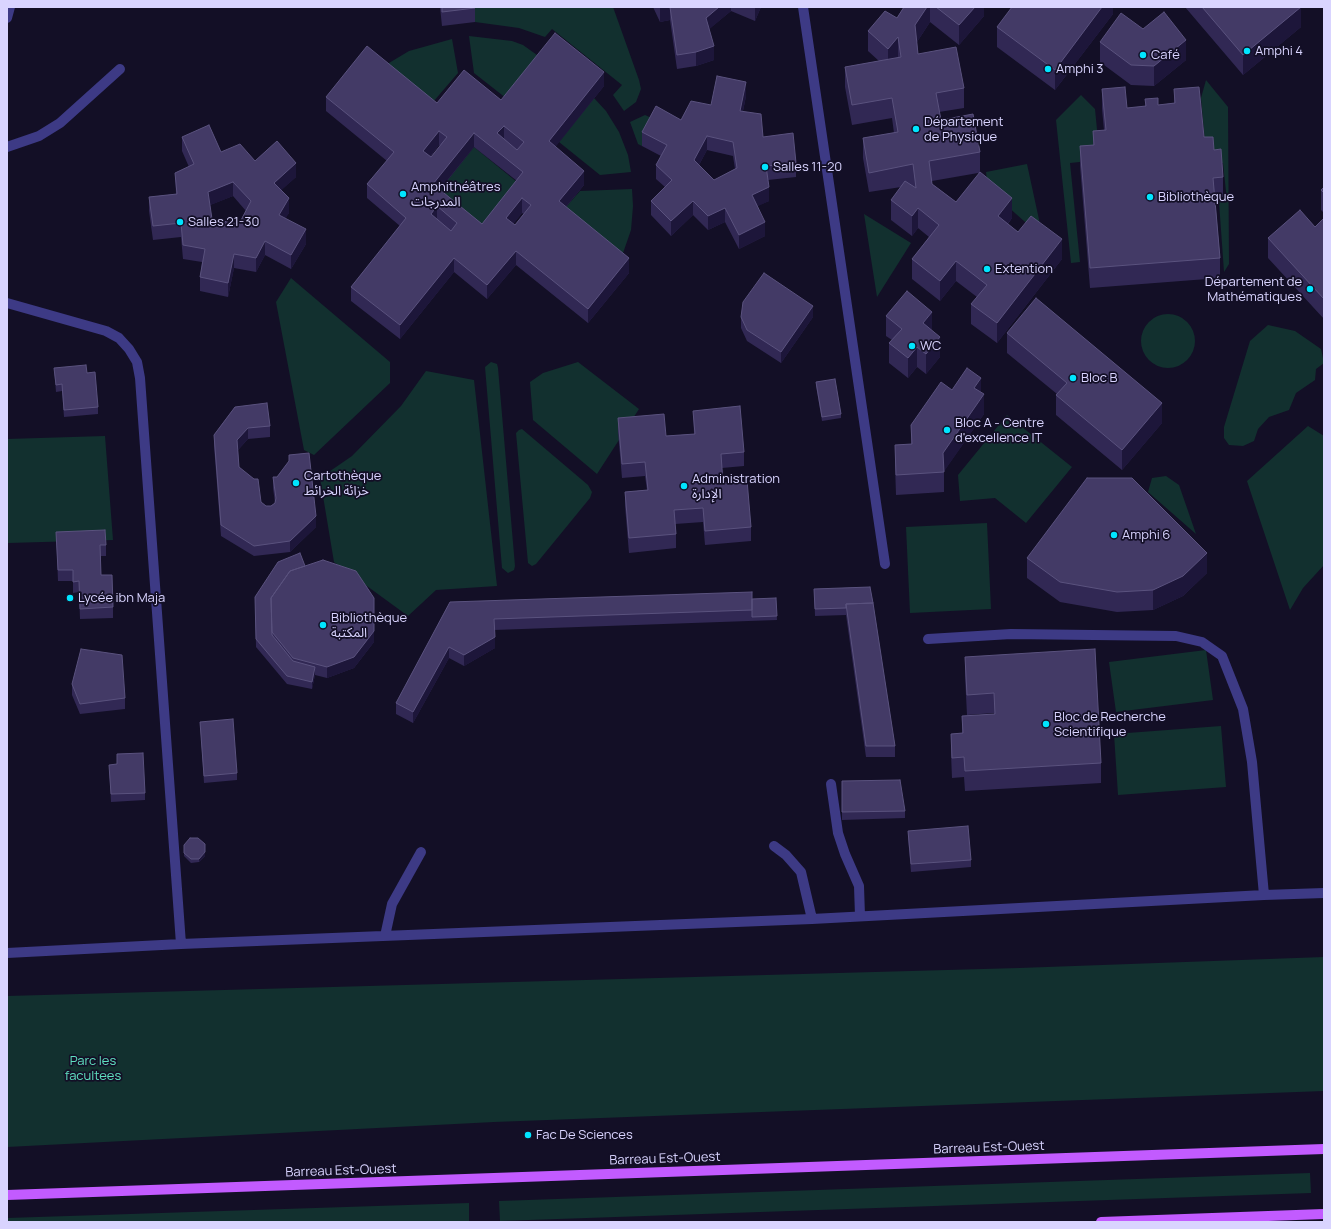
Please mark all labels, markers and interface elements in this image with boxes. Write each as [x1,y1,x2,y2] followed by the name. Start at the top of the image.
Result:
[1255,43,1303,59] place label: Amphi 4
[1242,46,1252,56] marker: Amphi 4
[1151,47,1180,63] place label: Café
[1138,50,1148,60] marker: Café
[1056,61,1104,77] place label: Amphi 3
[1043,64,1053,74] marker: Amphi 3
[924,114,1003,145] place label: Département de Physique
[911,124,921,134] marker: Département de Physique
[773,159,842,175] place label: Salles 11-20
[760,162,770,172] marker: Salles 11-20
[411,179,501,210] place label: Amphithéâtres المدرجات
[398,189,408,199] marker: Amphithéâtres المدرجات
[1158,189,1234,205] place label: Bibliothèque
[1145,192,1155,202] marker: Bibliothèque
[188,214,259,230] place label: Salles 21-30
[175,217,185,227] marker: Salles 21-30
[995,261,1053,277] place label: Extention
[982,264,992,274] marker: Extention
[1205,274,1302,305] place label: Département de Mathématiques
[1305,284,1315,294] marker: Département de Mathématiques
[920,338,941,354] place label: WC
[907,341,917,351] marker: WC
[1081,370,1117,386] place label: Bloc B
[1068,373,1078,383] marker: Bloc B
[955,415,1044,446] place label: Bloc A - Centre d'excellence IT
[942,425,952,435] marker: Bloc A - Centre d'excellence IT
[304,468,381,499] place label: Cartothèque خزائة الخرائط
[692,471,780,502] place label: Administration الإدارة
[291,478,301,488] marker: Cartothèque خزائة الخرائط
[679,481,689,491] marker: Administration الإدارة
[1122,527,1170,543] place label: Amphi 6
[1109,530,1119,540] marker: Amphi 6
[78,590,165,606] place label: Lycée ibn Maja
[65,593,75,603] marker: Lycée ibn Maja
[331,610,407,641] place label: Bibliothèque المكتبة
[318,620,328,630] marker: Bibliothèque المكتبة
[1054,709,1166,740] place label: Bloc de Recherche Scientifique
[1041,719,1051,729] marker: Bloc de Recherche Scientifique
[65,1053,121,1084] park label: Parc les facultees
[536,1127,633,1143] place label: Fac De Sciences
[523,1130,533,1140] marker: Fac De Sciences
[933,1138,1045,1158] street label: Barreau Est-Ouest
[609,1149,721,1169] street label: Barreau Est-Ouest
[285,1161,397,1181] street label: Barreau Est-Ouest

